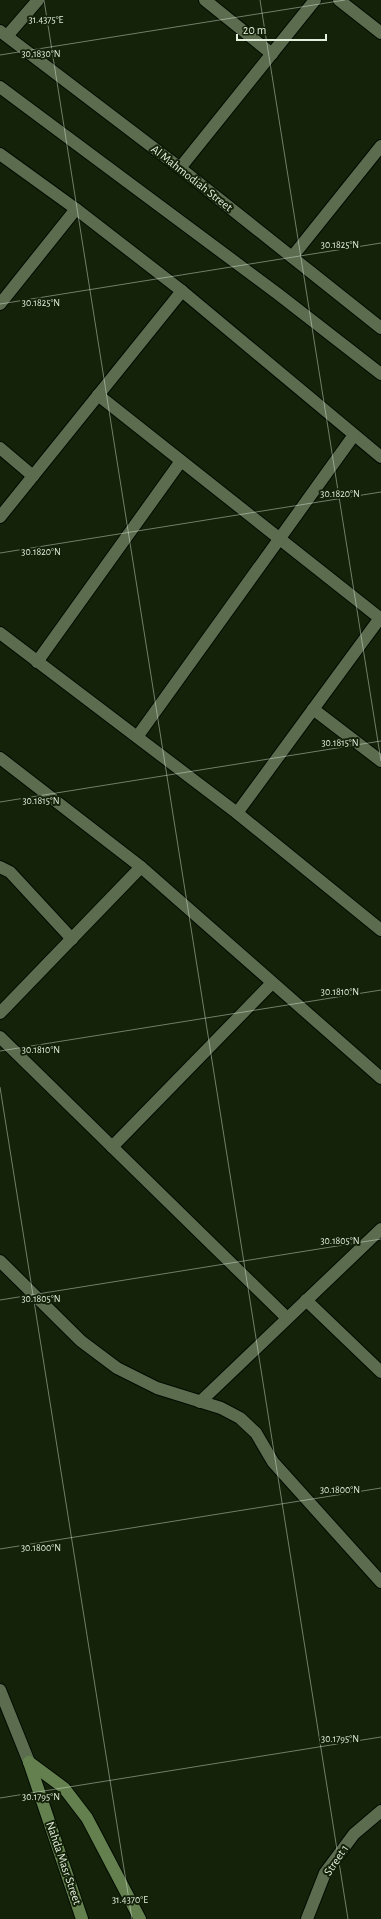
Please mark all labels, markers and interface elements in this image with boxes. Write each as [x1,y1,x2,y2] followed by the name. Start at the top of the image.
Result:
[29,15,64,25] text: 31.4375°E
[237,16,326,42] scale bar
[243,24,266,36] text: 20 m
[21,49,61,59] text: 30.1830°N
[149,143,235,213] street label: Al Mahmodiah Street
[321,240,359,250] text: 30.1825°N
[22,298,60,308] text: 30.1825°N
[320,489,360,499] text: 30.1820°N
[21,547,61,557] text: 30.1820°N
[321,738,359,748] text: 30.1815°N
[22,796,60,806] text: 30.1815°N
[321,987,359,997] text: 30.1810°N
[22,1045,60,1055] text: 30.1810°N
[320,1236,360,1246] text: 30.1805°N
[21,1294,61,1304] text: 30.1805°N
[320,1485,360,1495] text: 30.1800°N
[21,1543,61,1553] text: 30.1800°N
[321,1734,359,1744] text: 30.1795°N
[22,1792,60,1802] text: 30.1795°N
[44,1820,84,1906] street label: Nahda Masr Street
[321,1842,351,1878] street label: Street 1
[112,1895,148,1905] text: 31.4370°E

